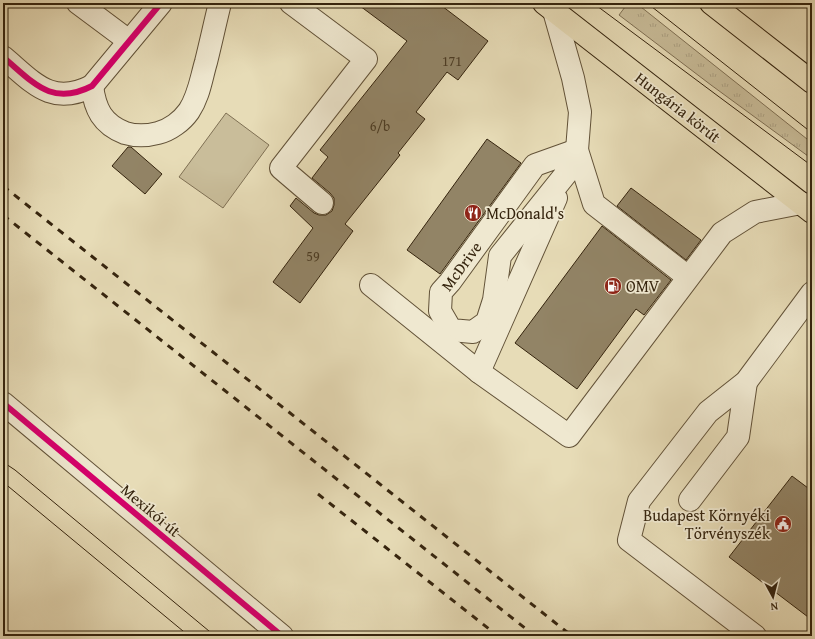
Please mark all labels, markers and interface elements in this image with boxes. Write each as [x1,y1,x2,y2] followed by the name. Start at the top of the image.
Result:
[442,51,462,71] house number: 171
[630,66,726,148] street label: Hungária körút
[370,116,390,136] house number: 6/b
[486,201,564,225] place label: McDonald's
[463,203,483,223] restaurant icon: McDonald's
[435,236,487,296] street label: McDrive
[306,246,320,266] house number: 59
[626,274,660,298] place label: OMV
[603,276,623,296] fuel station icon: OMV
[116,478,186,542] street label: Mexikói út
[643,503,771,545] place label: Budapest Környéki Törvényszék
[773,514,793,534] public building icon: Budapest Környéki Törvényszék
[753,577,793,617] north arrow
[769,599,779,615] text: N

